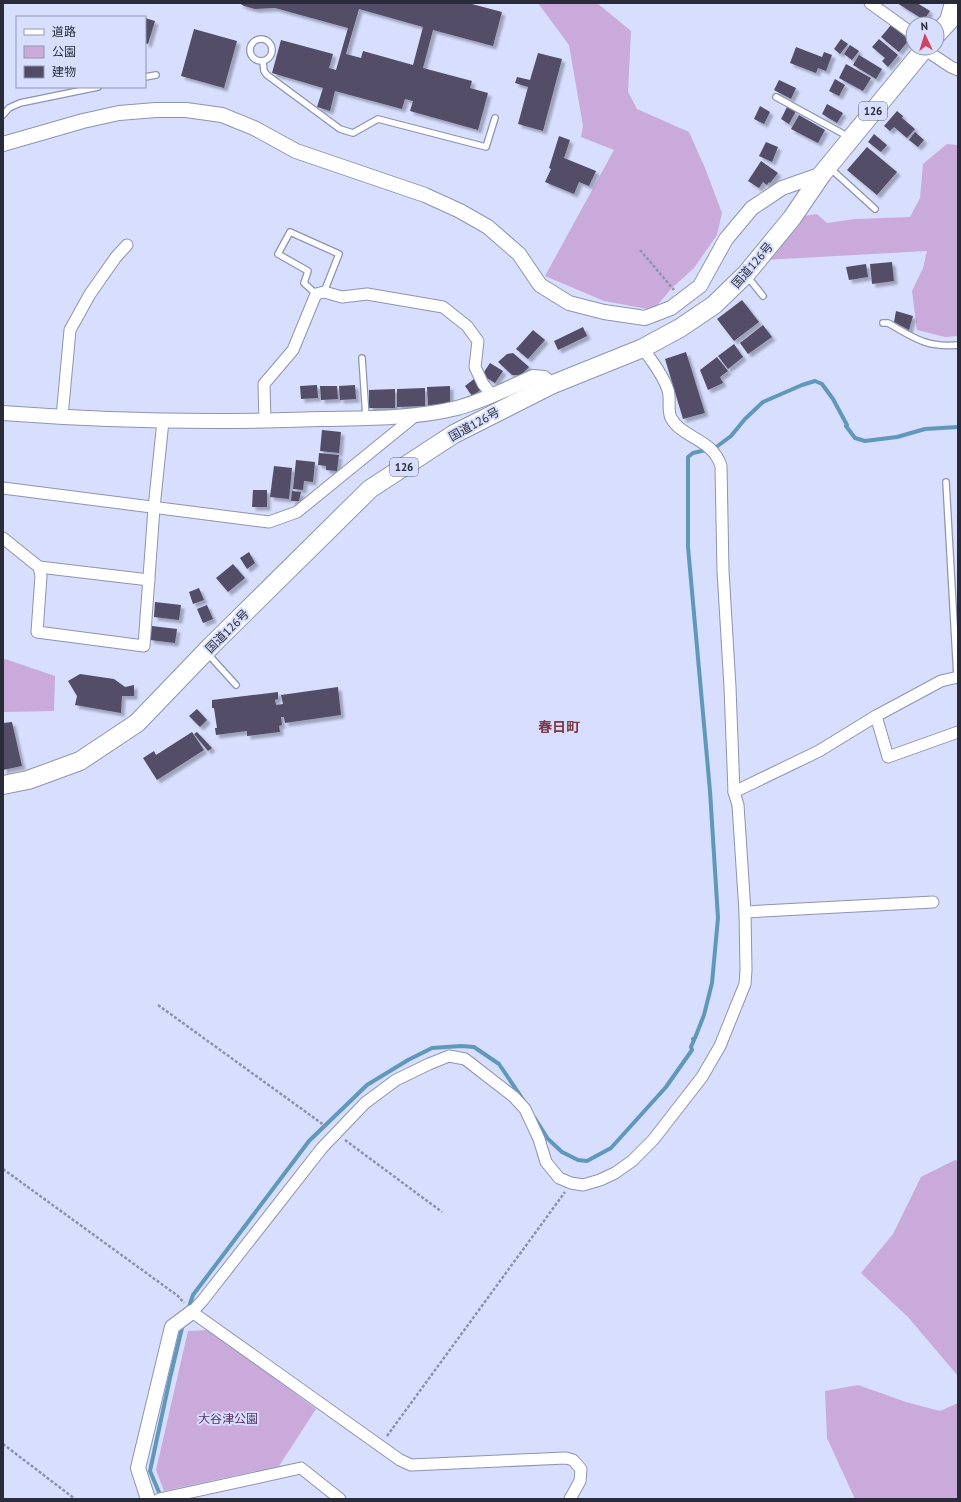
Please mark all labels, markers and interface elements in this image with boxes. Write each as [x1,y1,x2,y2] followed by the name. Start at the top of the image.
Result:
[16,16,146,88] legend
[905,16,945,56] north arrow
[920,19,928,33] text: N
[52,24,76,39] text: 道路
[52,44,76,59] text: 公園
[52,64,76,79] text: 建物
[859,102,887,120] road number: 126
[728,239,776,291] street label: 国道126号
[446,404,502,444] street label: 国道126号
[390,458,418,476] road number: 126
[202,606,252,656] street label: 国道126号
[538,718,580,736] district label: 春日町
[198,1411,258,1426] park label: 大谷津公園

